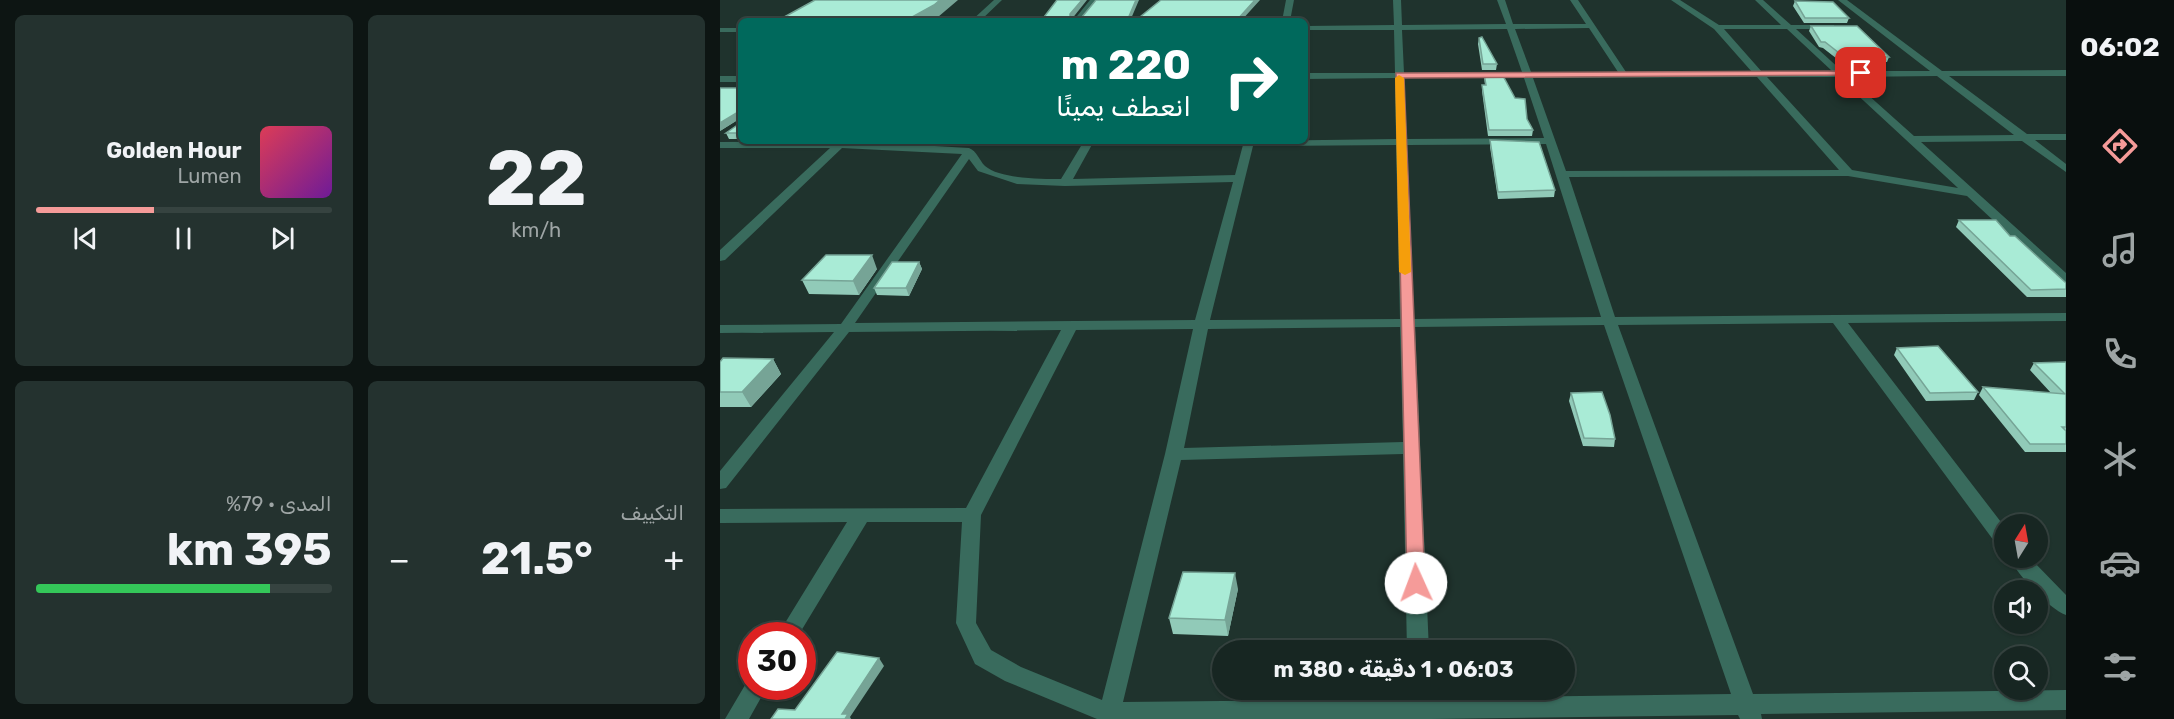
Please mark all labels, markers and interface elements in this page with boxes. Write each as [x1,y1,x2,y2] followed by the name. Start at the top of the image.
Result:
[2080,31,2160,63] text: 06:02
[1060,40,1191,90] text: 220 m
[1212,42,1290,120] icon: right
[1835,47,1886,98] pin
[1844,56,1877,89] icon: arrive
[1056,91,1191,123] text: انعطف يمينًا
[2099,125,2141,167] icon: directions
[486,132,587,225] text: 22
[106,137,242,164] text: Golden Hour
[177,164,242,188] text: Lumen
[511,218,561,242] text: km/h
[69,222,102,255] icon: previous
[167,222,200,255] icon: pause
[266,222,299,255] icon: next
[2099,229,2141,271] icon: music
[2099,333,2141,375] icon: phone
[2099,438,2141,480] icon: climate
[226,492,332,516] text: المدى · 79%
[621,501,684,525] text: التكييف
[1994,514,2048,568] north arrow
[1994,514,2048,700] map controls
[167,523,332,576] text: 395 km
[481,532,593,585] text: 21.5°
[389,540,410,579] text: −
[663,540,684,579] text: +
[2099,542,2141,584] icon: car
[1384,551,1448,615] position arrow
[1994,580,2048,634] button: sound
[738,622,816,700] speed limit sign: 30
[1994,646,2048,700] button: search
[2099,646,2141,688] icon: filters
[1274,656,1513,683] text: 06:03 · 1 دقيقة · 380 m

